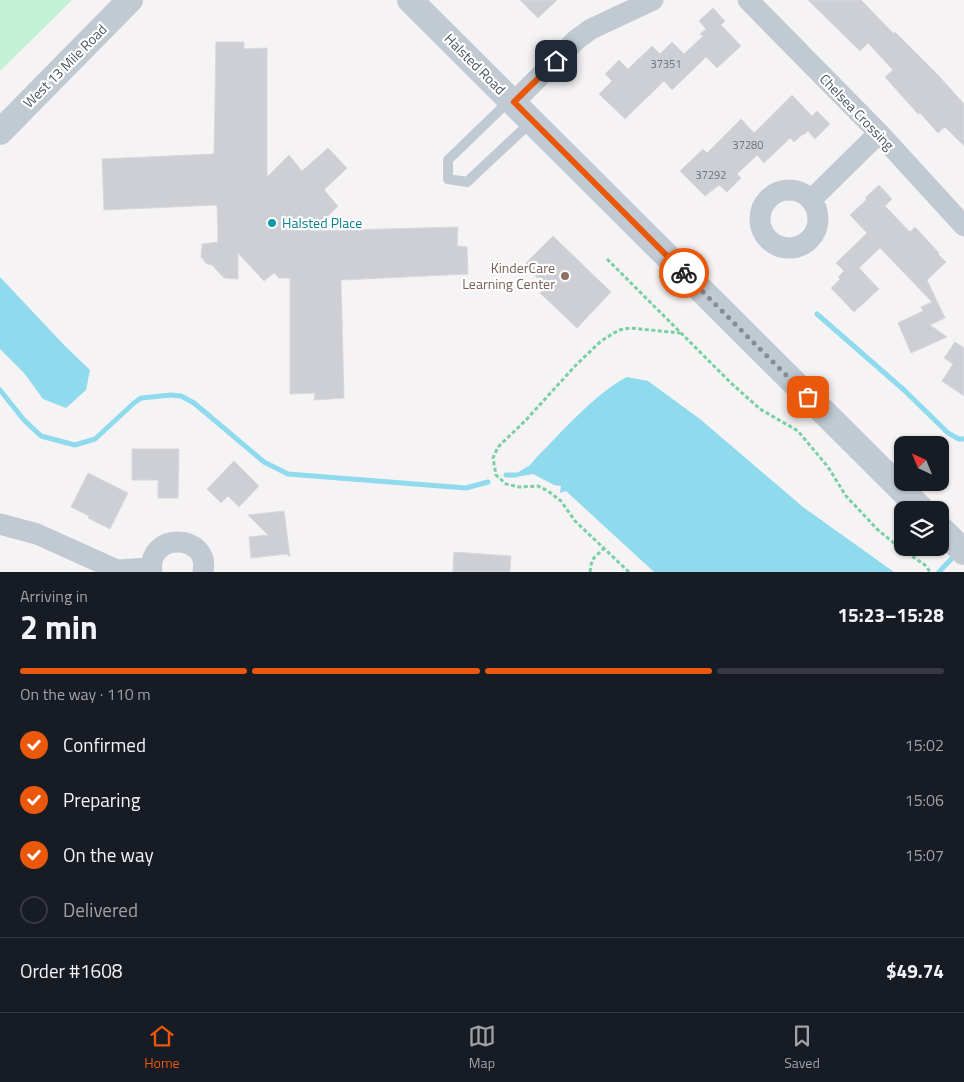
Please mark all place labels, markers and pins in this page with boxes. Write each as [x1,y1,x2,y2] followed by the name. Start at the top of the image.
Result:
[535,40,577,82] pin
[282,212,362,233] place label: Halsted Place
[266,217,278,229] marker: Halsted Place
[462,257,555,294] place label: KinderCare Learning Center
[559,270,571,282] marker: KinderCare Learning Center
[787,376,829,418] pin

